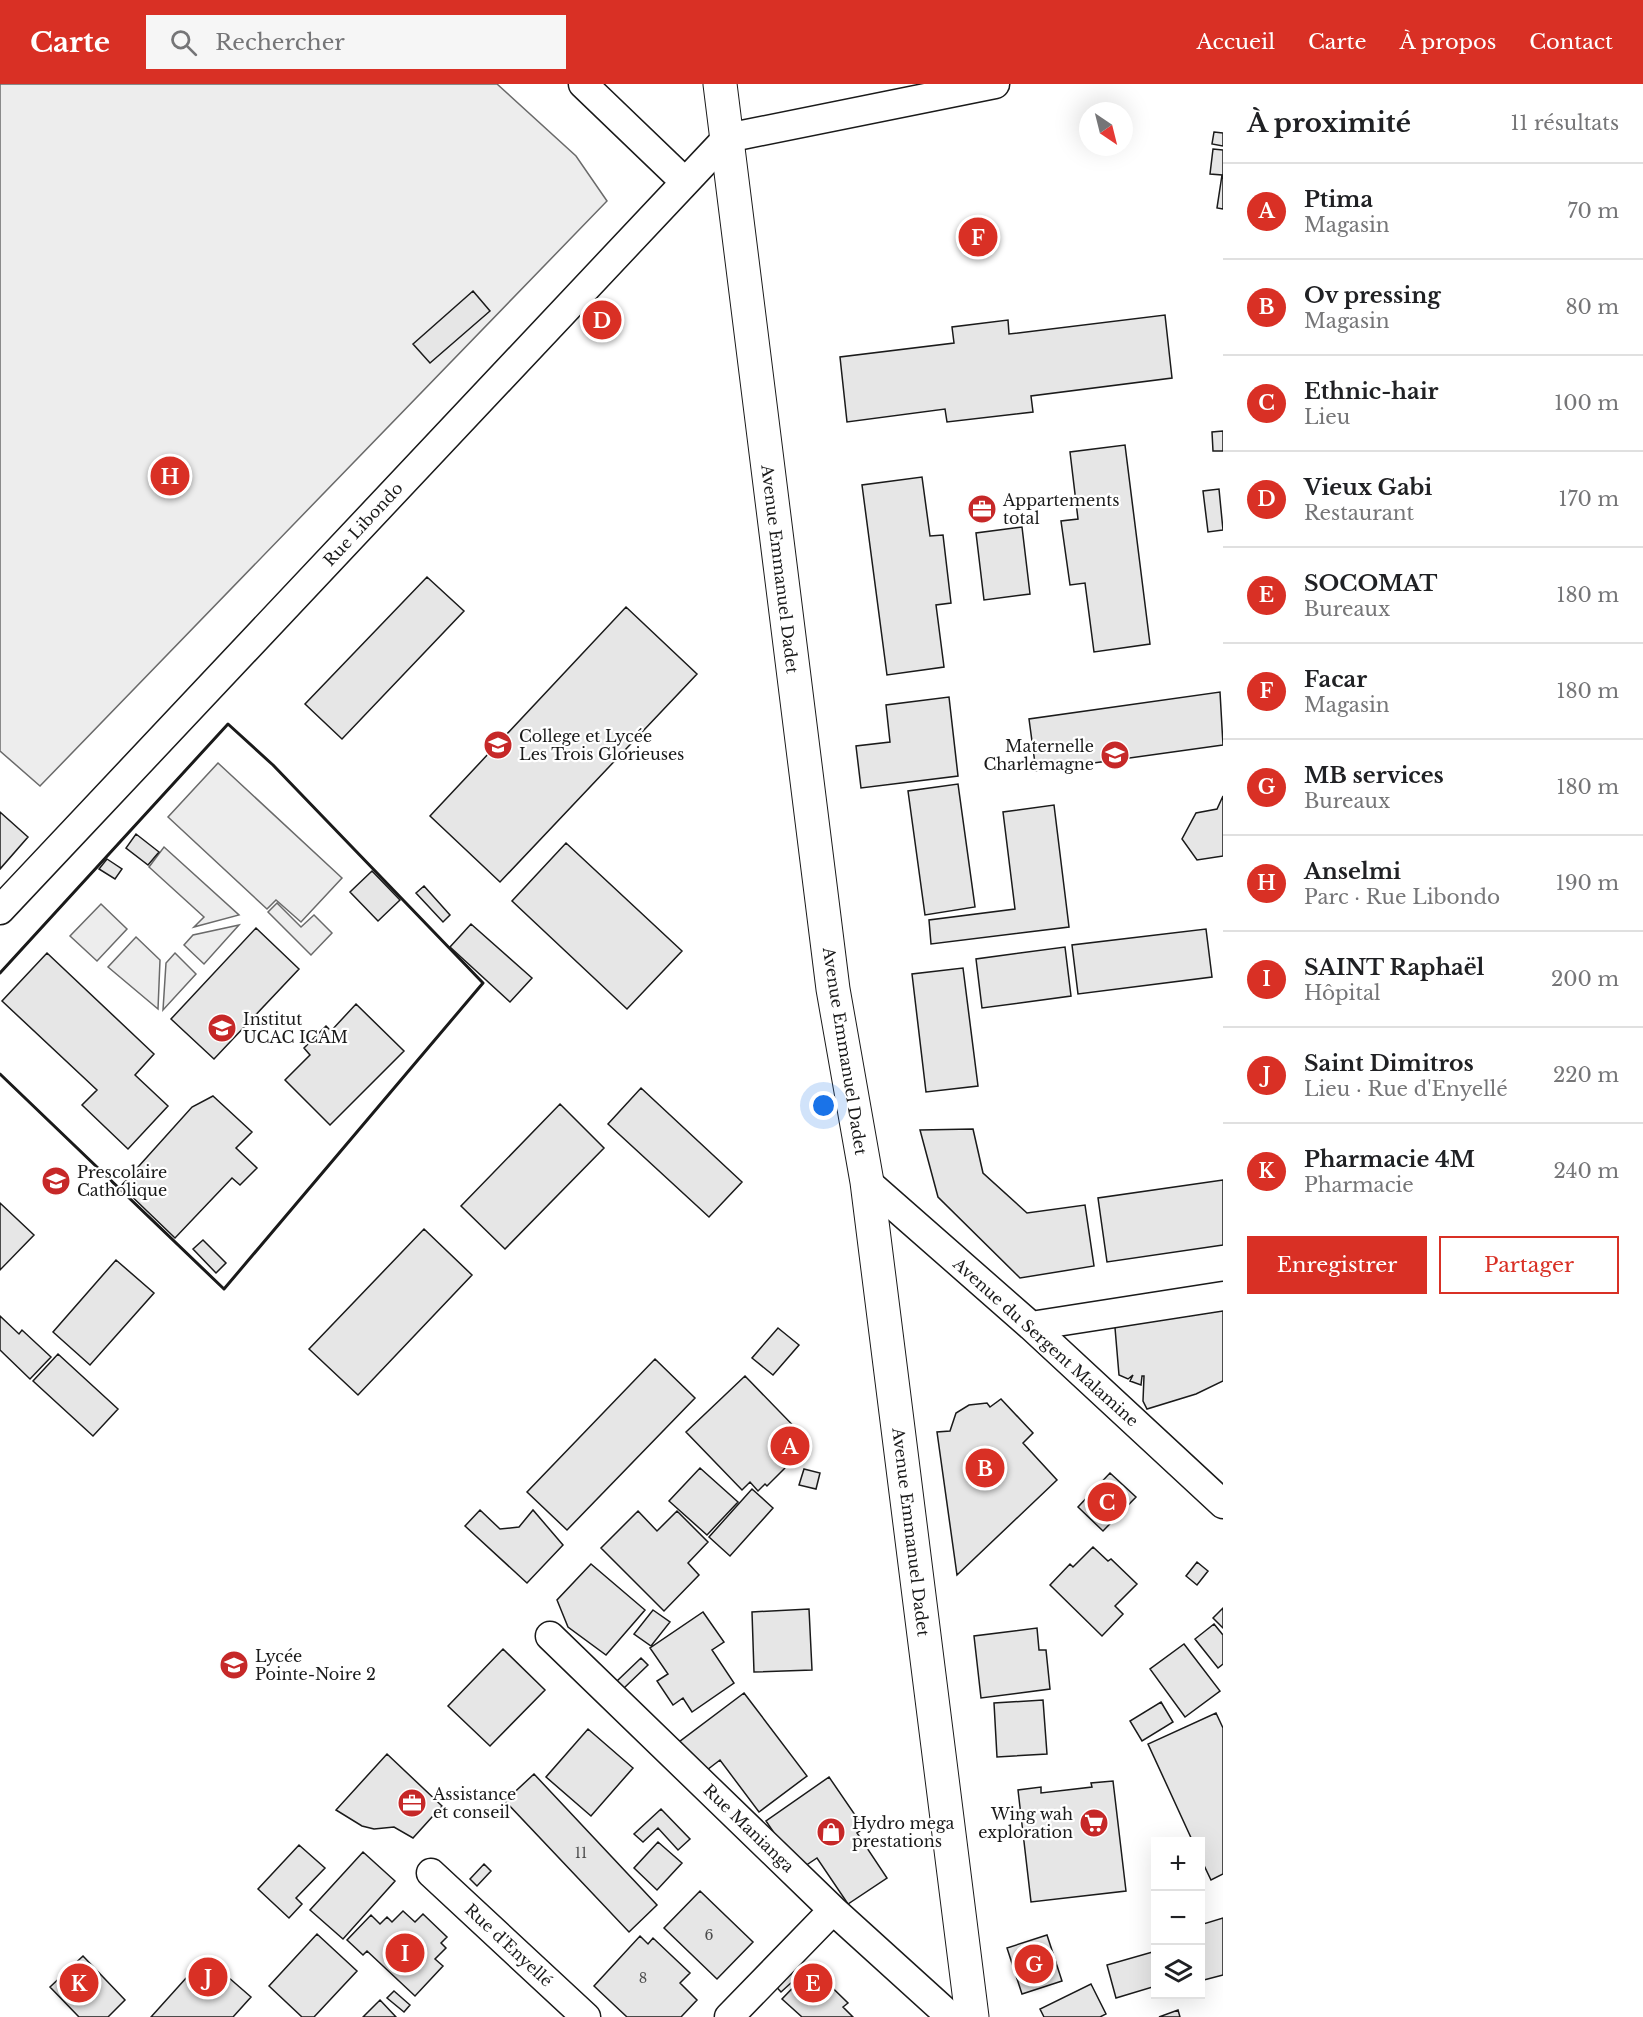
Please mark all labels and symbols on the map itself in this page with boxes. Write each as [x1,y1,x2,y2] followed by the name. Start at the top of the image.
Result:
[1079,102,1133,156] north arrow
[958,214,998,260] pin: F
[582,298,622,342] pin: D
[150,454,190,498] pin: H
[757,463,803,674] street label: Avenue Emmanuel Dadet
[319,478,407,570] street label: Rue Libondo
[1002,490,1119,528] place label: Appartements total
[966,493,998,525] office icon: Appartements total
[519,726,684,764] place label: College et Lycée Les Trois Glorieuses
[482,729,514,761] school or university icon: College et Lycée Les Trois Glorieuses
[983,736,1094,774] place label: Maternelle Charlemagne
[1099,739,1131,771] school or university icon: Maternelle Charlemagne
[819,945,871,1156] street label: Avenue Emmanuel Dadet
[243,1009,348,1047] place label: Institut UCAC ICAM
[206,1012,238,1044] school or university icon: Institut UCAC ICAM
[809,1091,838,1120] your location
[77,1162,167,1200] place label: Prescolaire Catholique
[40,1165,72,1197] school or university icon: Prescolaire Catholique
[949,1253,1143,1430] street label: Avenue du Sergent Malamine
[770,1424,810,1468] pin: A
[888,1426,934,1637] street label: Avenue Emmanuel Dadet
[966,1446,1004,1490] pin: B
[1088,1480,1126,1524] pin: C
[255,1646,376,1684] place label: Lycée Pointe-Noire 2
[218,1649,250,1681] school or university icon: Lycée Pointe-Noire 2
[700,1780,799,1876] street label: Rue Manianga
[432,1784,516,1822] place label: Assistance et conseil
[396,1787,428,1819] office icon: Assistance et conseil
[978,1804,1073,1842] place label: Wing wah exploration
[1078,1807,1110,1839] supermarket icon: Wing wah exploration
[852,1813,954,1851] place label: Hydro mega prestations
[815,1816,847,1848] shop icon: Hydro mega prestations
[575,1844,587,1862] house number: 11
[461,1899,557,1991] street label: Rue d'Enyellé
[704,1926,714,1944] house number: 6
[386,1930,424,1976] pin: I
[1014,1942,1054,1986] pin: G
[188,1954,228,2000] pin: J
[60,1960,98,2006] pin: K
[794,1960,832,2006] pin: E
[639,1969,647,1987] house number: 8

